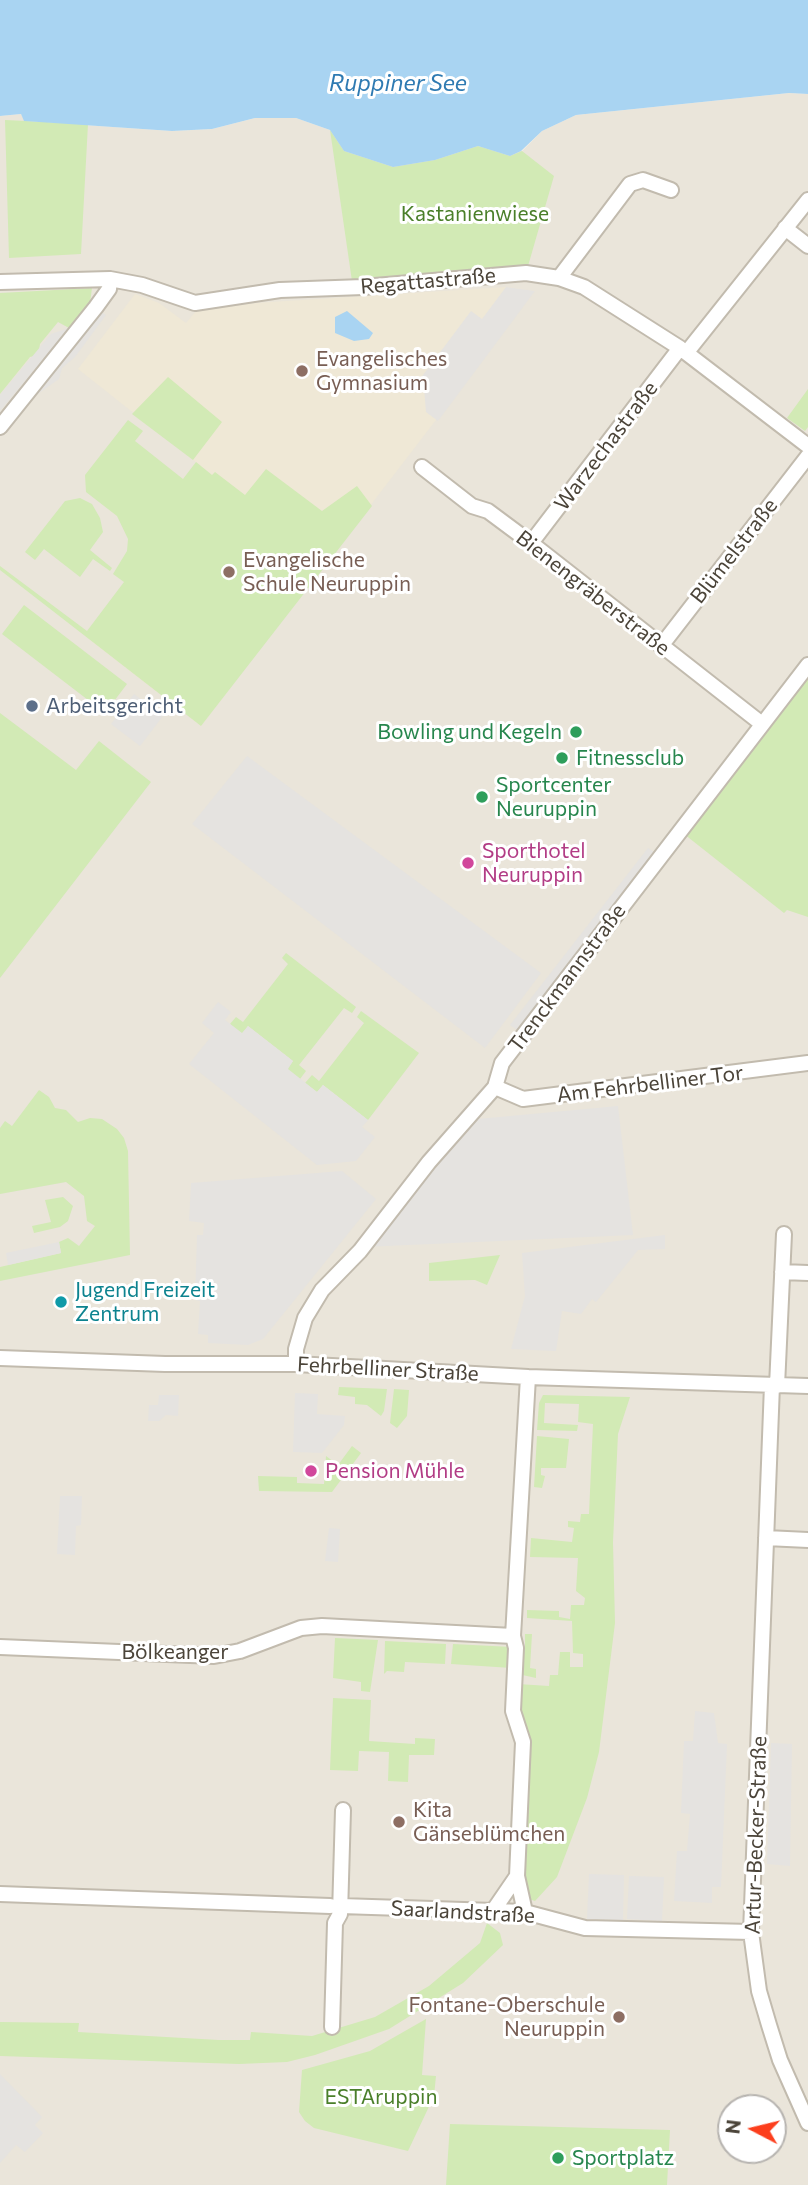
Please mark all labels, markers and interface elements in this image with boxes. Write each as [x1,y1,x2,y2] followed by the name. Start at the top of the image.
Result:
[329,69,467,97] water label: Ruppiner See
[401,201,549,227] park label: Kastanienwiese
[359,263,497,299] street label: Regattastraße
[316,346,447,396] place label: Evangelisches Gymnasium
[294,363,310,379] marker: Evangelisches Gymnasium
[549,376,663,516] street label: Warzechastraße
[685,493,783,609] street label: Blümelstraße
[511,525,675,661] street label: Bienengräberstraße
[243,547,411,597] place label: Evangelische Schule Neuruppin
[221,564,237,580] marker: Evangelische Schule Neuruppin
[46,693,183,719] place label: Arbeitsgericht
[24,698,40,714] marker: Arbeitsgericht
[377,719,562,745] place label: Bowling und Kegeln
[568,724,584,740] marker: Bowling und Kegeln
[576,745,684,771] place label: Fitnessclub
[554,750,570,766] marker: Fitnessclub
[496,772,612,822] place label: Sportcenter Neuruppin
[474,789,490,805] marker: Sportcenter Neuruppin
[482,838,586,888] place label: Sporthotel Neuruppin
[460,855,476,871] marker: Sporthotel Neuruppin
[503,899,631,1057] street label: Trenckmannstraße
[555,1060,745,1108] street label: Am Fehrbelliner Tor
[75,1277,215,1327] place label: Jugend Freizeit Zentrum
[53,1294,69,1310] marker: Jugend Freizeit Zentrum
[297,1352,479,1386] street label: Fehrbelliner Straße
[325,1458,465,1484] place label: Pension Mühle
[303,1463,319,1479] marker: Pension Mühle
[121,1639,229,1665] street label: Bölkeanger
[740,1735,772,1935] street label: Artur-Becker-Straße
[413,1797,565,1847] place label: Kita Gänseblümchen
[391,1814,407,1830] marker: Kita Gänseblümchen
[390,1896,536,1928] street label: Saarlandstraße
[408,1992,605,2042] place label: Fontane-Oberschule Neuruppin
[611,2009,627,2025] marker: Fontane-Oberschule Neuruppin
[324,2084,438,2110] park label: ESTAruppin
[717,2094,787,2164] north arrow
[720,2118,745,2135] text: N
[572,2145,674,2171] place label: Sportplatz
[550,2150,566,2166] marker: Sportplatz

